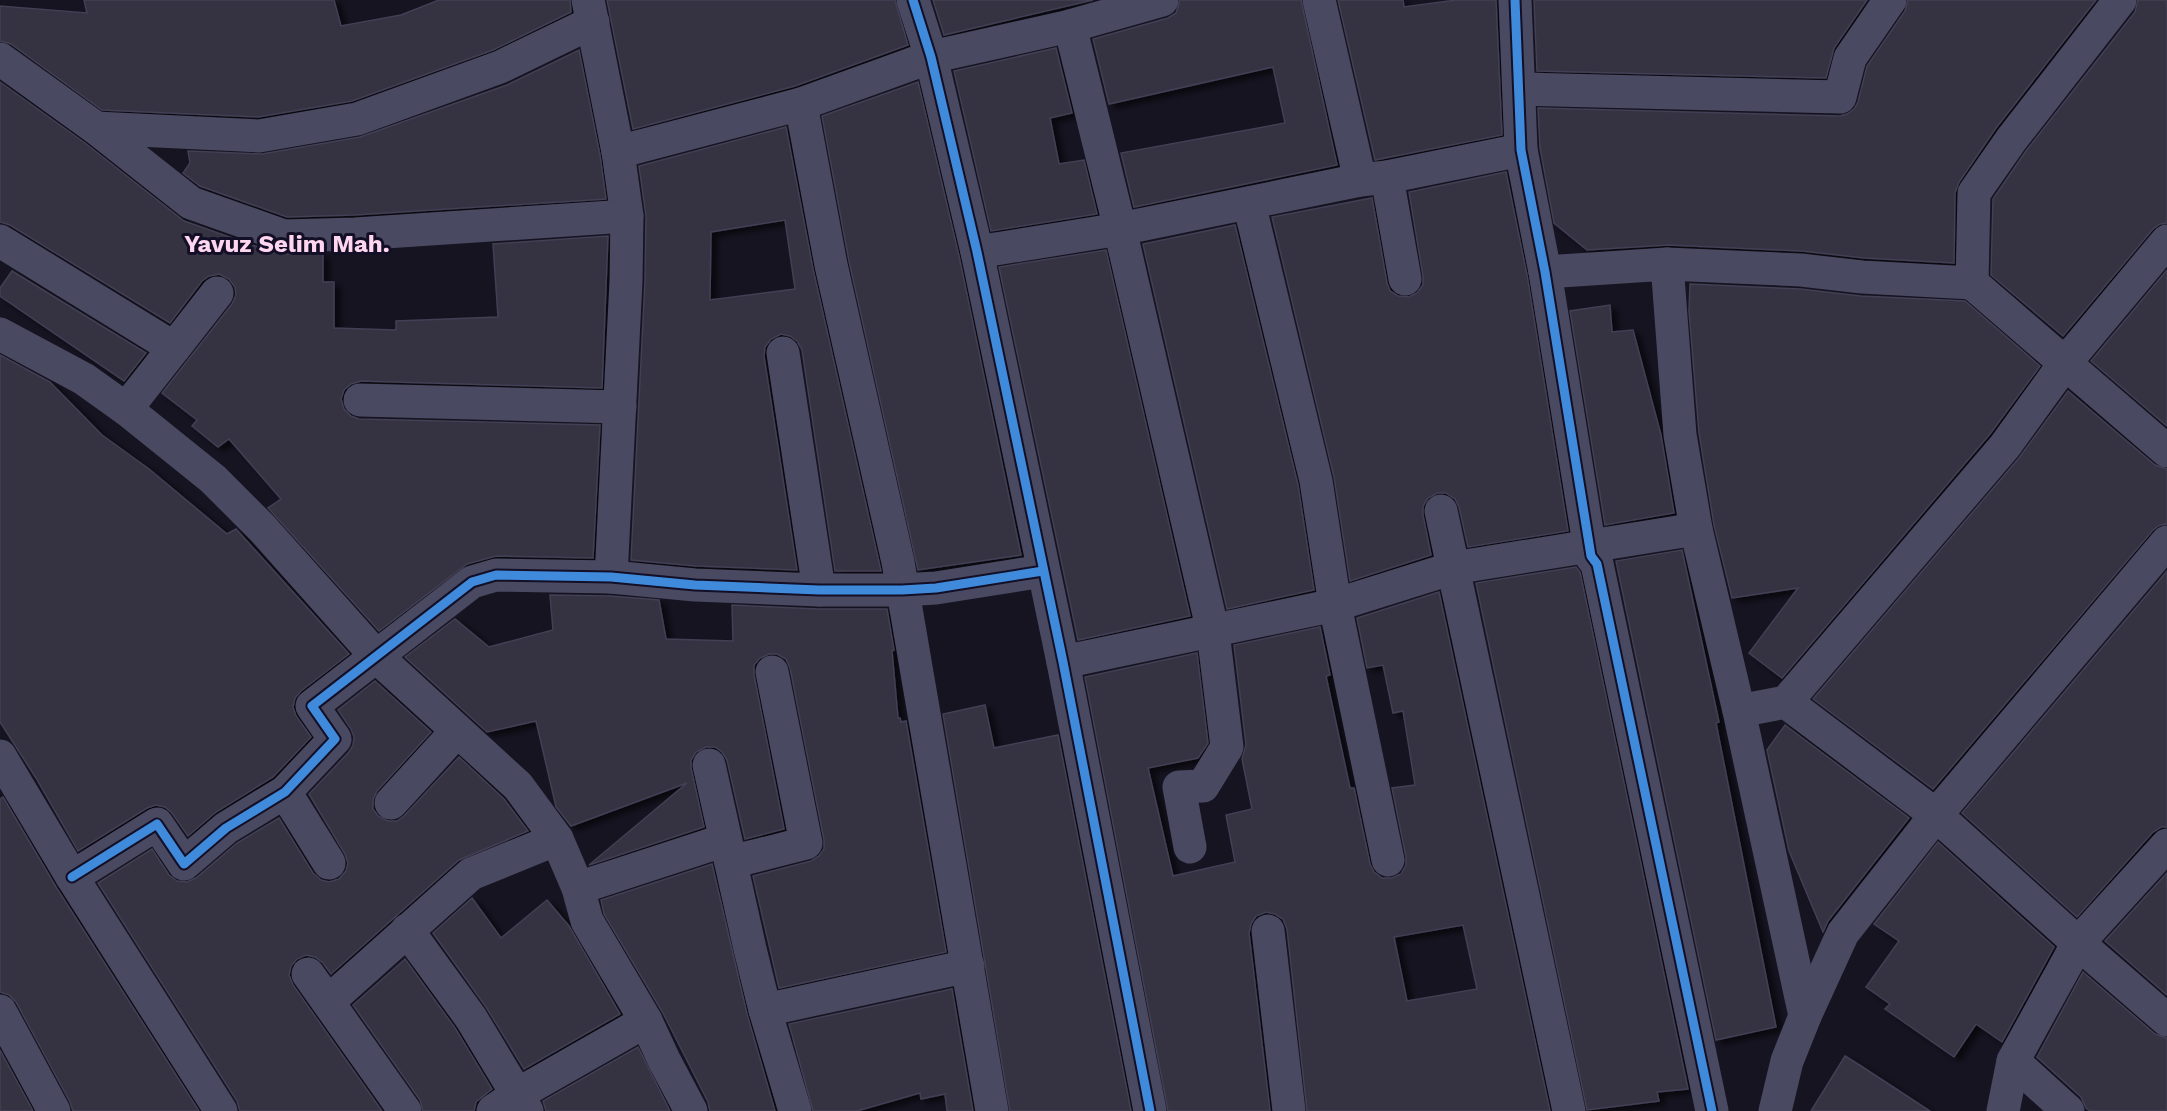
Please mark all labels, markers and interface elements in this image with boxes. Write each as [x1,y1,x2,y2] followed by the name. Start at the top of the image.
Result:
[184,230,390,258] district label: Yavuz Selim Mah.

